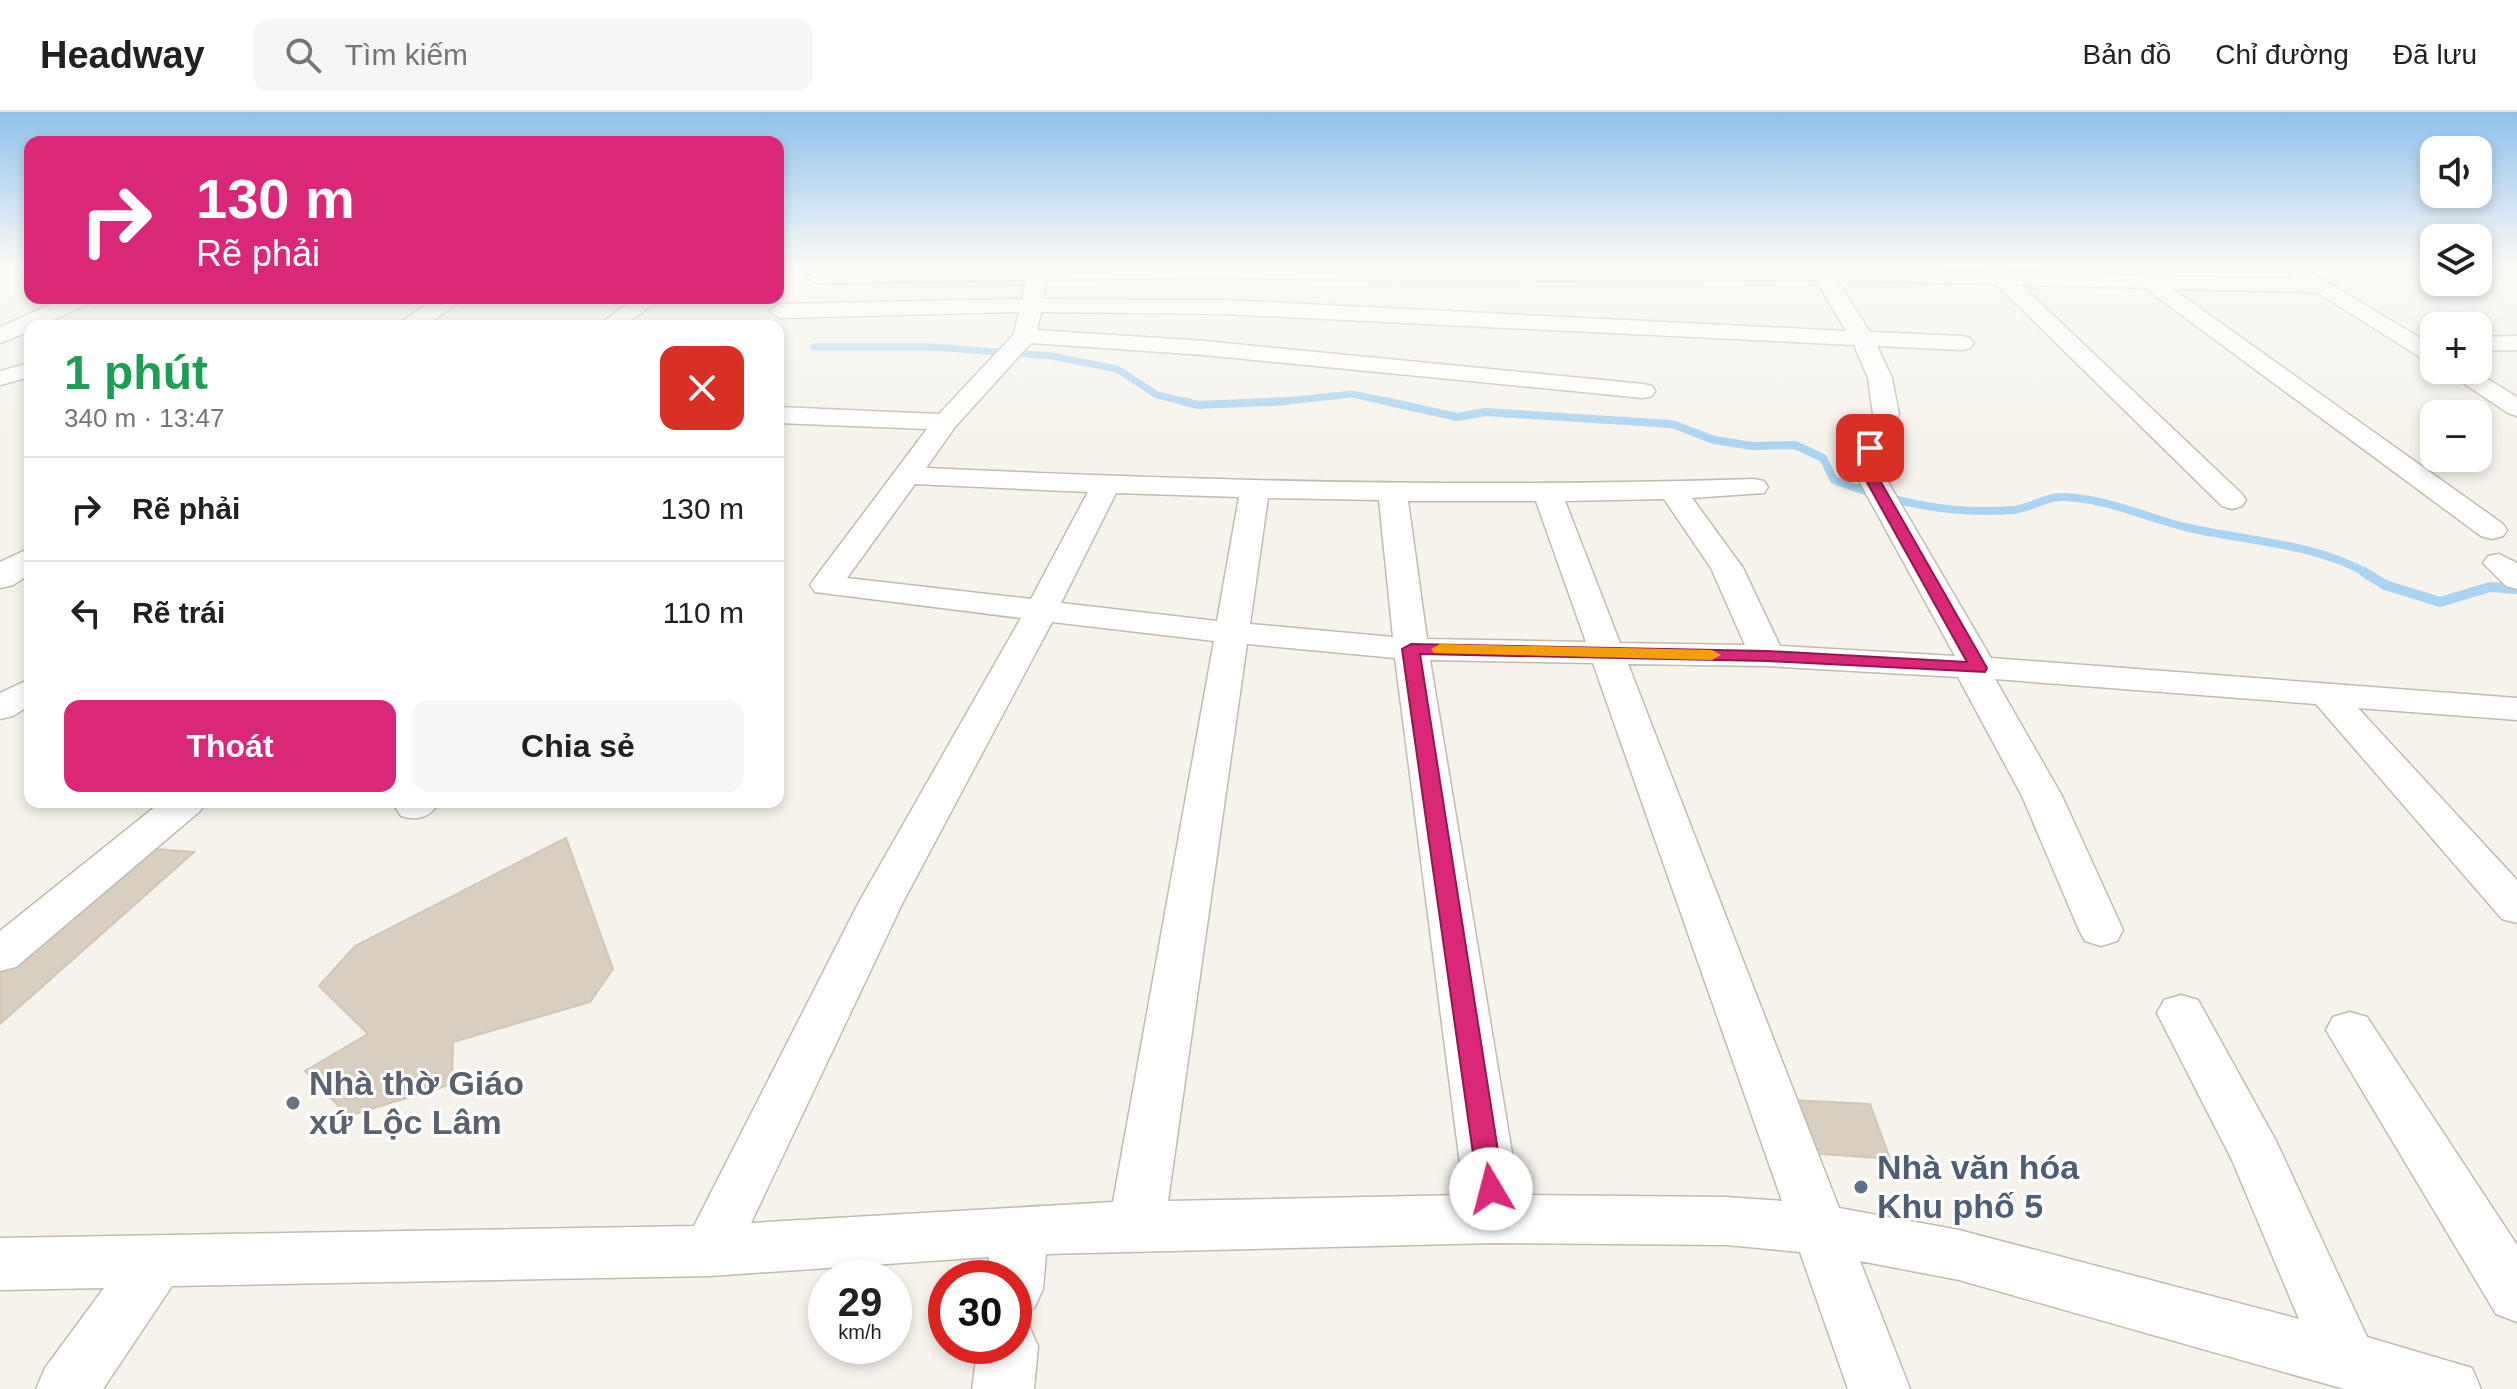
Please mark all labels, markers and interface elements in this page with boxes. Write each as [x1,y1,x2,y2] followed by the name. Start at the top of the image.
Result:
[253,19,813,91] search box
[281,33,325,77] icon: search
[40,34,205,76] text: Headway
[345,38,468,71] text: Tìm kiếm
[2083,39,2171,70] text: Bản đồ
[2215,39,2349,70] text: Chỉ đường
[2393,39,2477,70] text: Đã lưu
[2420,136,2492,472] map controls
[2420,136,2492,208] button: sound
[196,167,355,230] text: 130 m
[64,168,168,272] icon: right
[2420,224,2492,296] button: layers
[196,233,320,274] text: Rẽ phải
[2420,312,2492,384] button: +
[64,346,208,399] text: 1 phút
[660,346,744,430] button: close
[2420,400,2492,472] button: −
[64,403,224,433] text: 340 m · 13:47
[1836,414,1904,482] pin
[1848,426,1892,470] icon: arrive
[64,487,108,531] icon: right
[132,492,240,525] text: Rẽ phải
[661,492,744,525] text: 130 m
[64,591,108,635] icon: left
[132,596,225,629] text: Rẽ trái
[663,596,744,629] text: 110 m
[64,700,396,792] button: Thoát
[412,700,744,792] button: Chia sẻ
[309,1064,524,1141] place label: Nhà thờ Giáo xứ Lộc Lâm
[284,1094,302,1112] marker: Nhà thờ Giáo xứ Lộc Lâm
[1449,1147,1533,1231] position arrow
[1877,1148,2080,1225] place label: Nhà văn hóa Khu phố 5
[1852,1178,1870,1196] marker: Nhà văn hóa Khu phố 5
[928,1260,1032,1364] speed limit sign: 30
[838,1280,882,1324] text: 29
[838,1321,882,1343] text: km/h

